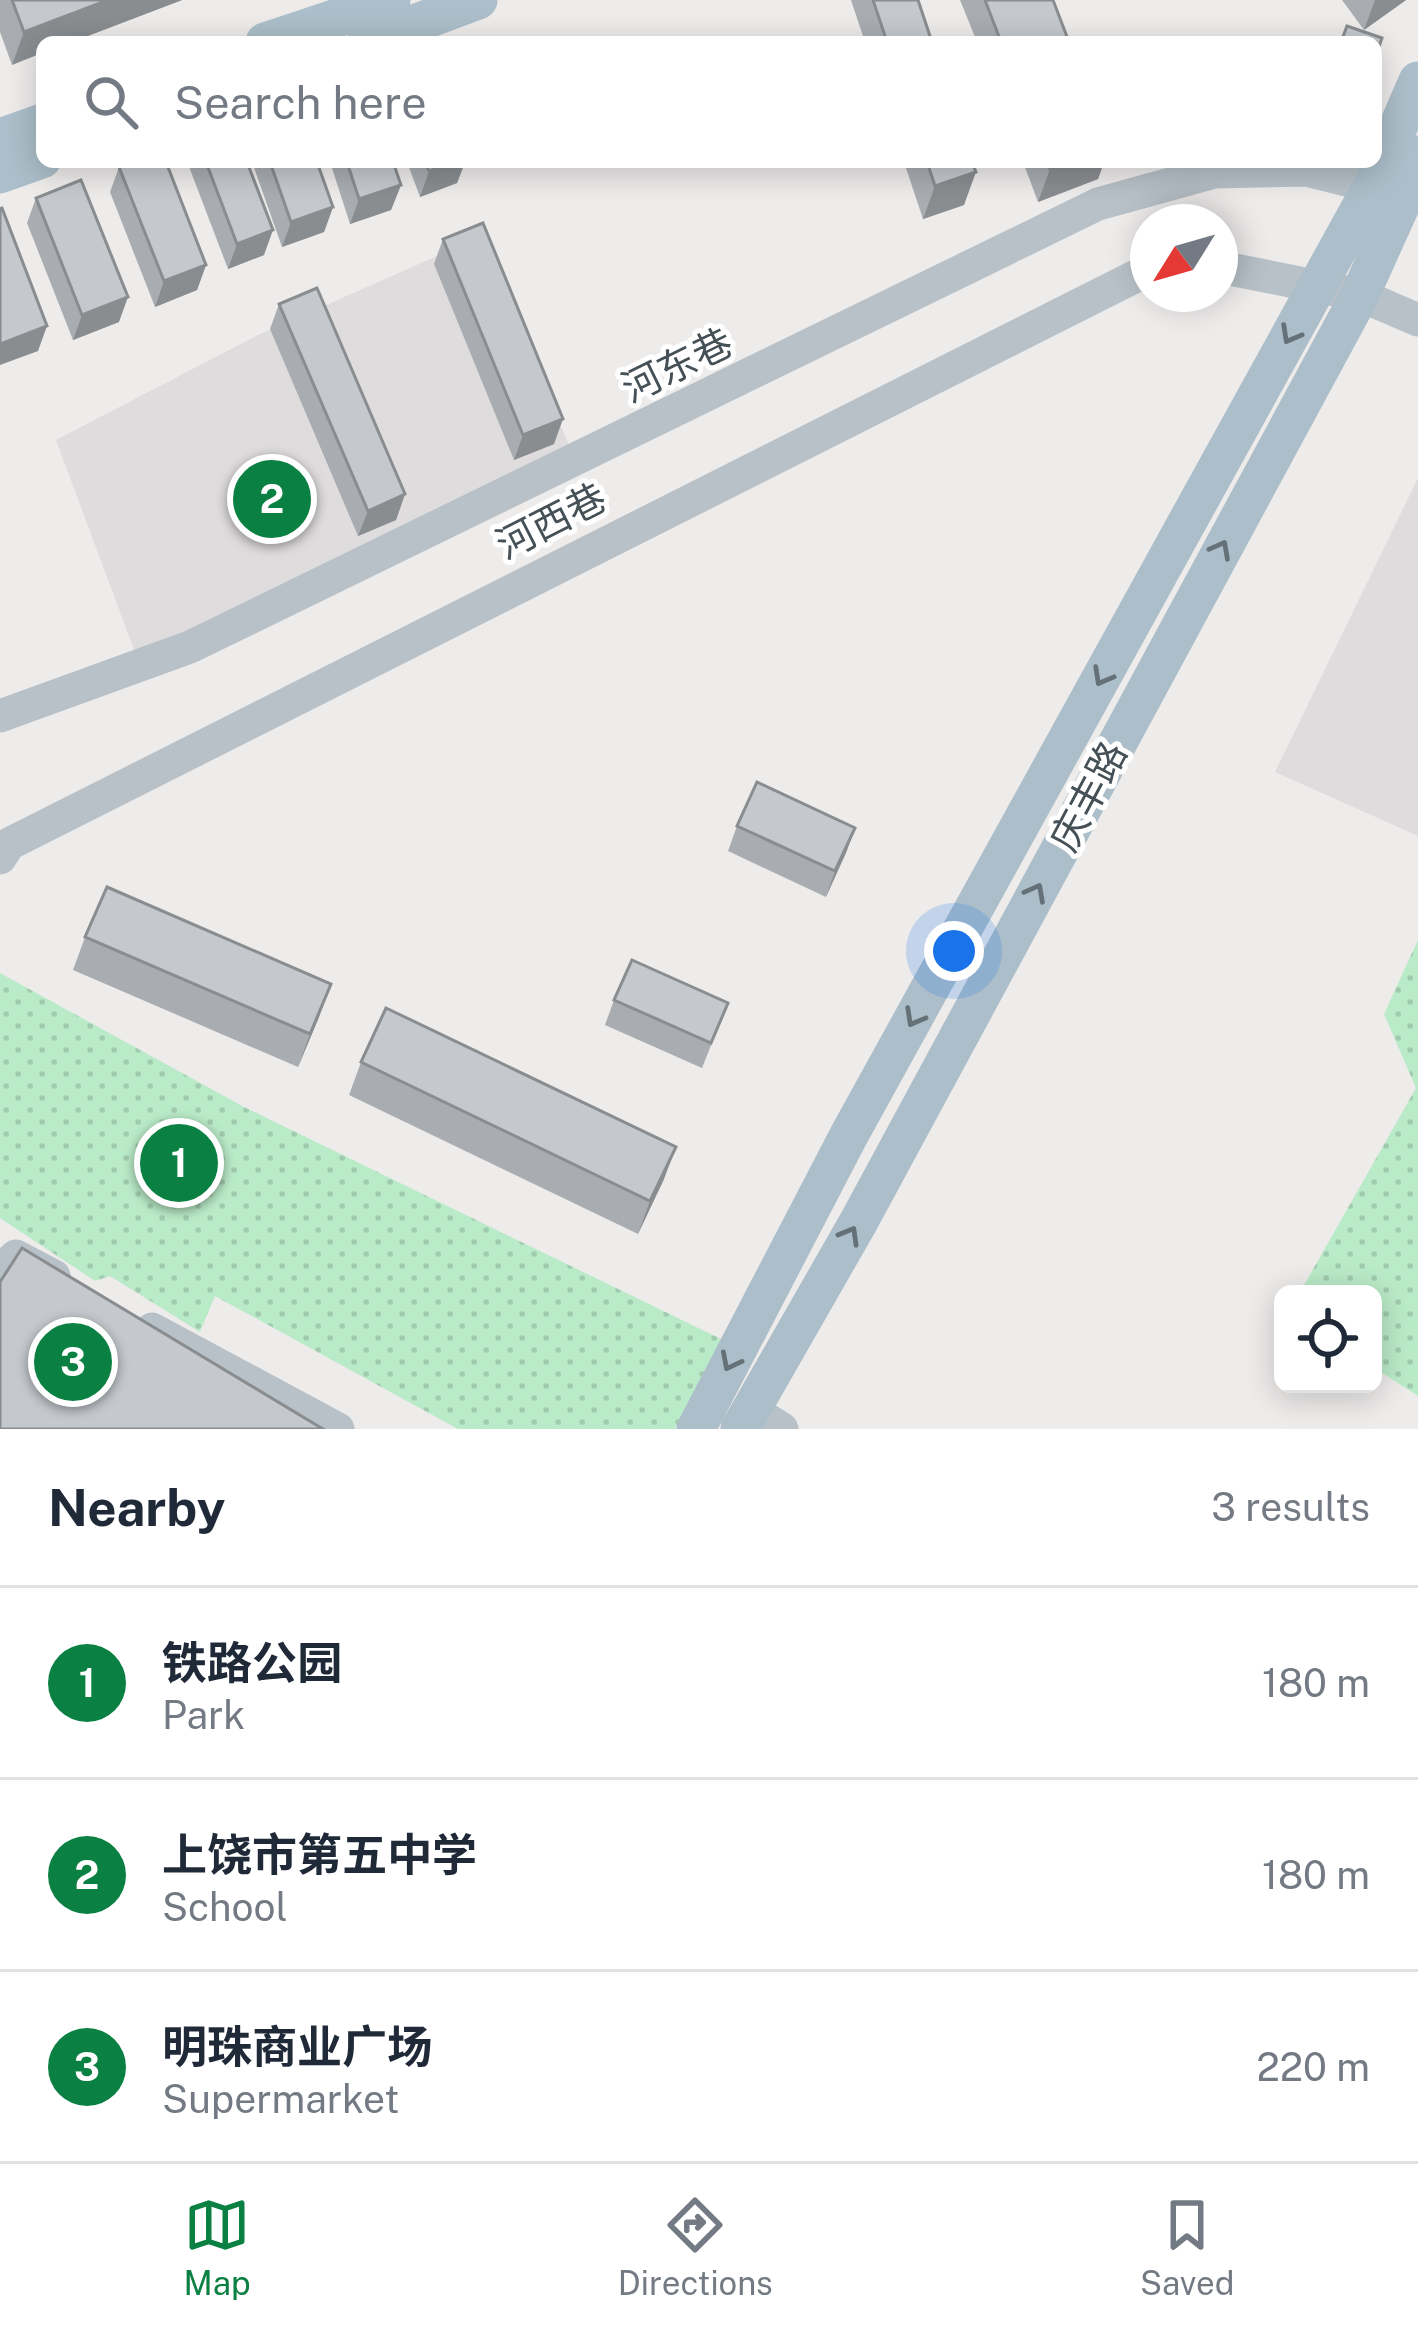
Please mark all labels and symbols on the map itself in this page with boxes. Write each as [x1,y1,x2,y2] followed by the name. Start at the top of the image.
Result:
[1130,204,1238,312] north arrow
[614,319,740,411] street label: 河东巷
[1281,322,1304,344] one-way arrow
[233,454,311,544] pin: 2
[488,474,614,568] street label: 河西巷
[1207,540,1230,561] one-way arrow
[1093,664,1116,685] one-way arrow
[1040,734,1136,858] street label: 庆丰路
[1022,883,1045,904] one-way arrow
[924,921,984,981] your location
[905,1006,928,1027] one-way arrow
[140,1118,218,1208] pin: 1
[836,1226,859,1248] one-way arrow
[34,1317,112,1407] pin: 3
[722,1350,745,1372] one-way arrow

